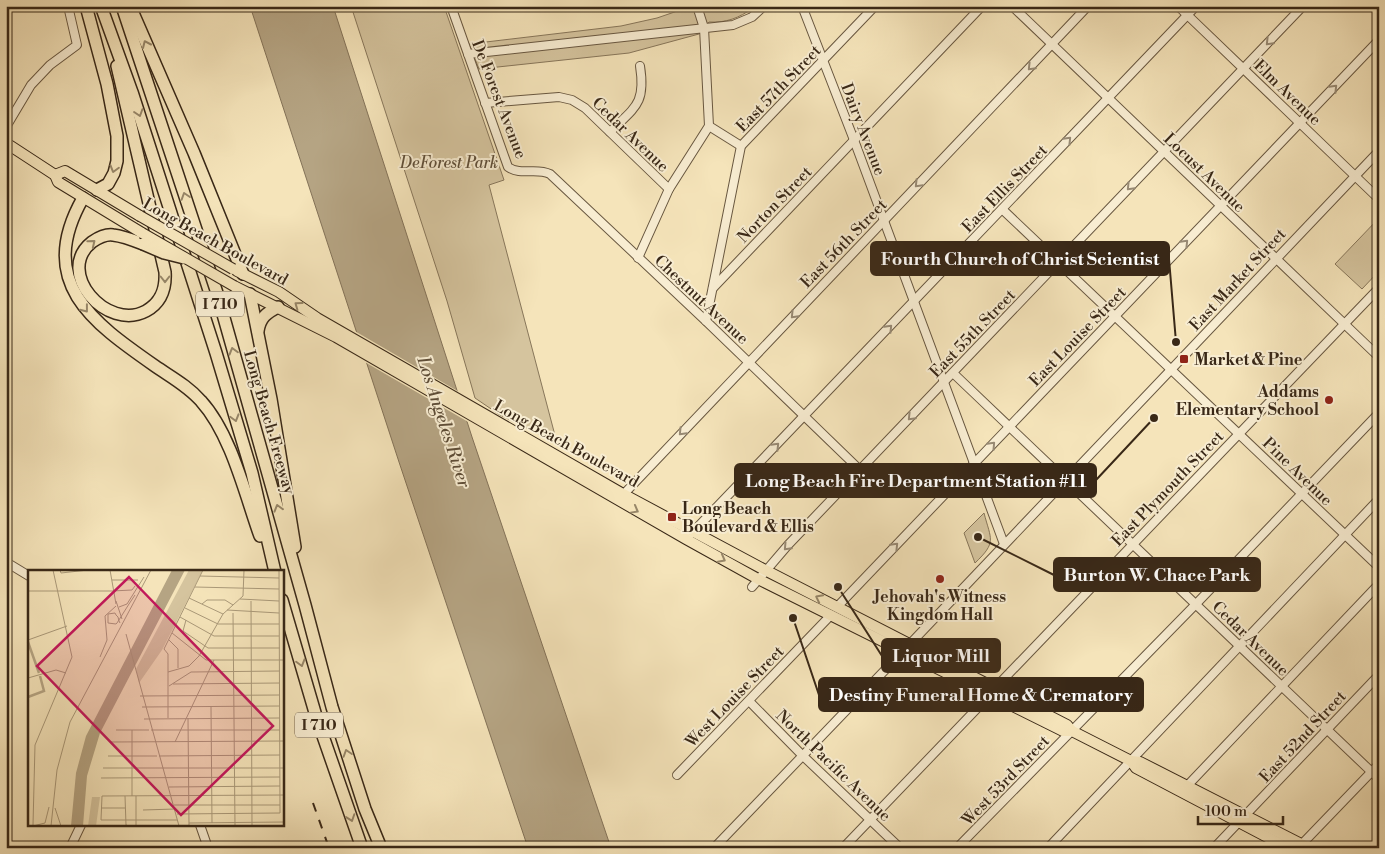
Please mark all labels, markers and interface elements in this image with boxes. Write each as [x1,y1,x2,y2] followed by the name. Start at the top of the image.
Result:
[1266,36,1275,45] one-way arrow
[467,37,531,162] street label: De Forest Avenue
[142,40,153,49] one-way arrow
[732,41,826,137] street label: East 57th Street
[1249,56,1325,130] street label: Elm Avenue
[1028,61,1037,70] one-way arrow
[836,80,890,178] street label: Dairy Avenue
[1328,84,1337,93] one-way arrow
[588,93,673,176] street label: Cedar Avenue
[133,109,143,117] one-way arrow
[1159,129,1249,217] street label: Locust Avenue
[1062,137,1071,146] one-way arrow
[958,140,1052,237] street label: East Ellis Street
[399,153,498,173] park label: DeForest Park
[733,162,816,247] street label: Norton Street
[110,165,120,173] one-way arrow
[915,179,924,188] one-way arrow
[1127,181,1136,190] one-way arrow
[181,192,191,201] one-way arrow
[139,194,292,290] street label: Long Beach Boulevard
[796,195,891,292] street label: East 56th Street
[1185,224,1291,335] street label: East Market Street
[1179,240,1188,249] one-way arrow
[86,241,95,249] one-way arrow
[871,242,1169,275] callout: Fourth Church of Christ Scientist
[881,248,1160,271] text: Fourth Church of Christ Scientist
[650,251,753,349] street label: Chestnut Avenue
[160,275,170,283] one-way arrow
[1025,282,1131,391] street label: East Louise Street
[926,285,1020,382] street label: East 55th Street
[196,292,244,316] road number: I 710
[294,302,304,311] one-way arrow
[80,303,89,312] one-way arrow
[791,309,800,318] one-way arrow
[883,325,892,334] one-way arrow
[229,348,239,356] one-way arrow
[239,348,299,497] street label: Long Beach Freeway
[1194,350,1303,370] place label: Market & Pine
[411,353,476,491] water label: Los Angeles River
[1178,353,1190,365] marker: Market & Pine
[1176,382,1320,420] place label: Addams Elementary School
[1323,394,1335,406] marker: Addams Elementary School
[490,396,643,492] street label: Long Beach Boulevard
[908,411,917,420] one-way arrow
[230,414,240,422] one-way arrow
[679,426,688,435] one-way arrow
[1107,426,1228,551] street label: East Plymouth Street
[1258,433,1337,510] street label: Pine Avenue
[770,442,779,451] one-way arrow
[986,442,995,451] one-way arrow
[735,464,1096,497] callout: Long Beach Fire Department Station #11
[745,470,1087,493] text: Long Beach Fire Department Station #11
[682,499,814,537] place label: Long Beach Boulevard & Ellis
[273,504,283,512] one-way arrow
[629,504,638,514] one-way arrow
[666,511,678,523] marker: Long Beach Boulevard & Ellis
[783,541,792,550] one-way arrow
[889,543,898,552] one-way arrow
[717,553,726,563] one-way arrow
[1054,558,1260,591] callout: Burton W. Chace Park
[1064,564,1251,587] text: Burton W. Chace Park
[28,570,284,826] inset map
[934,573,946,585] marker: Jehovah's Witness Kingdom Hall
[872,587,1006,625] place label: Jehovah's Witness Kingdom Hall
[816,594,825,604] one-way arrow
[1208,597,1293,680] street label: Cedar Avenue
[882,639,1000,672] callout: Liquor Mill
[680,641,789,752] street label: West Louise Street
[892,645,990,668] text: Liquor Mill
[295,659,306,668] one-way arrow
[819,678,1143,711] callout: Destiny Funeral Home & Crematory
[829,684,1134,707] text: Destiny Funeral Home & Crematory
[1255,686,1351,787] street label: East 52nd Street
[772,706,895,826] street label: North Pacific Avenue
[295,712,343,738] road number: I 710
[957,731,1054,831] street label: West 53rd Street
[343,749,353,757] one-way arrow
[1198,794,1282,826] scale bar
[1205,802,1247,821] text: 100 m
[345,814,355,822] one-way arrow

